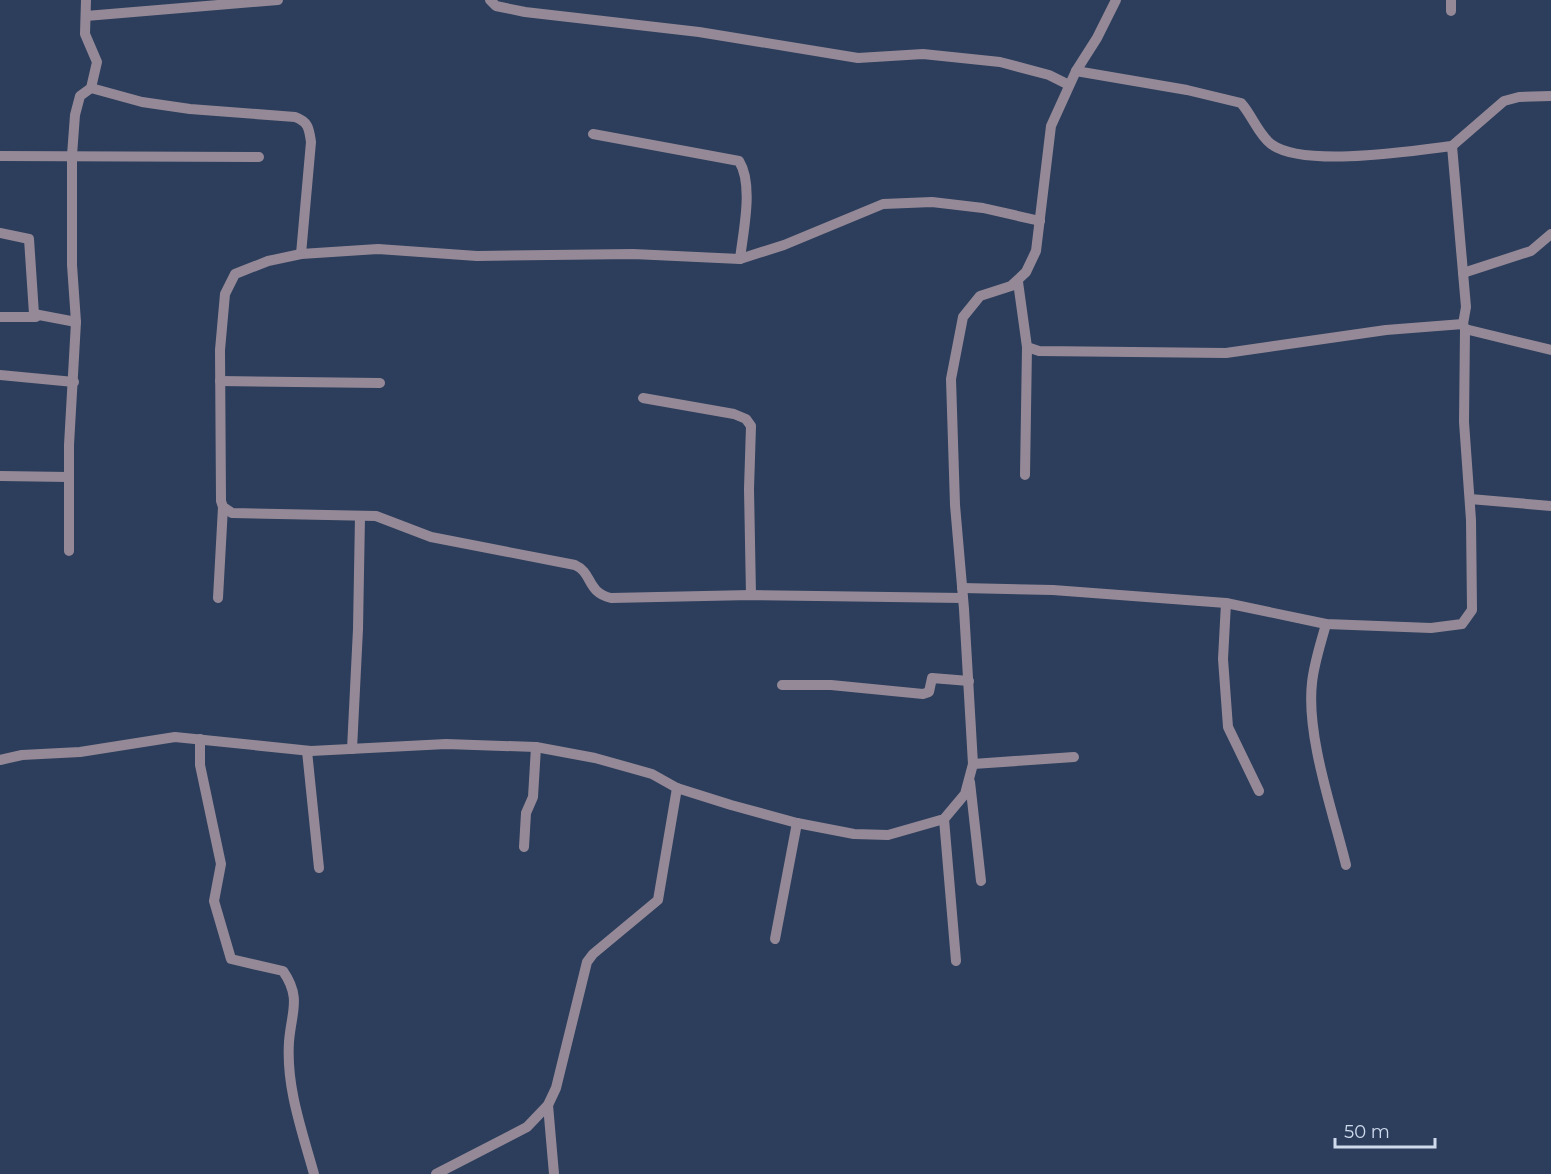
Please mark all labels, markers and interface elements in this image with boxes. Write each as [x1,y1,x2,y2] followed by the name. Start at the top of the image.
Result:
[1335,1111,1436,1149] scale bar
[1344,1121,1390,1143] text: 50 m

